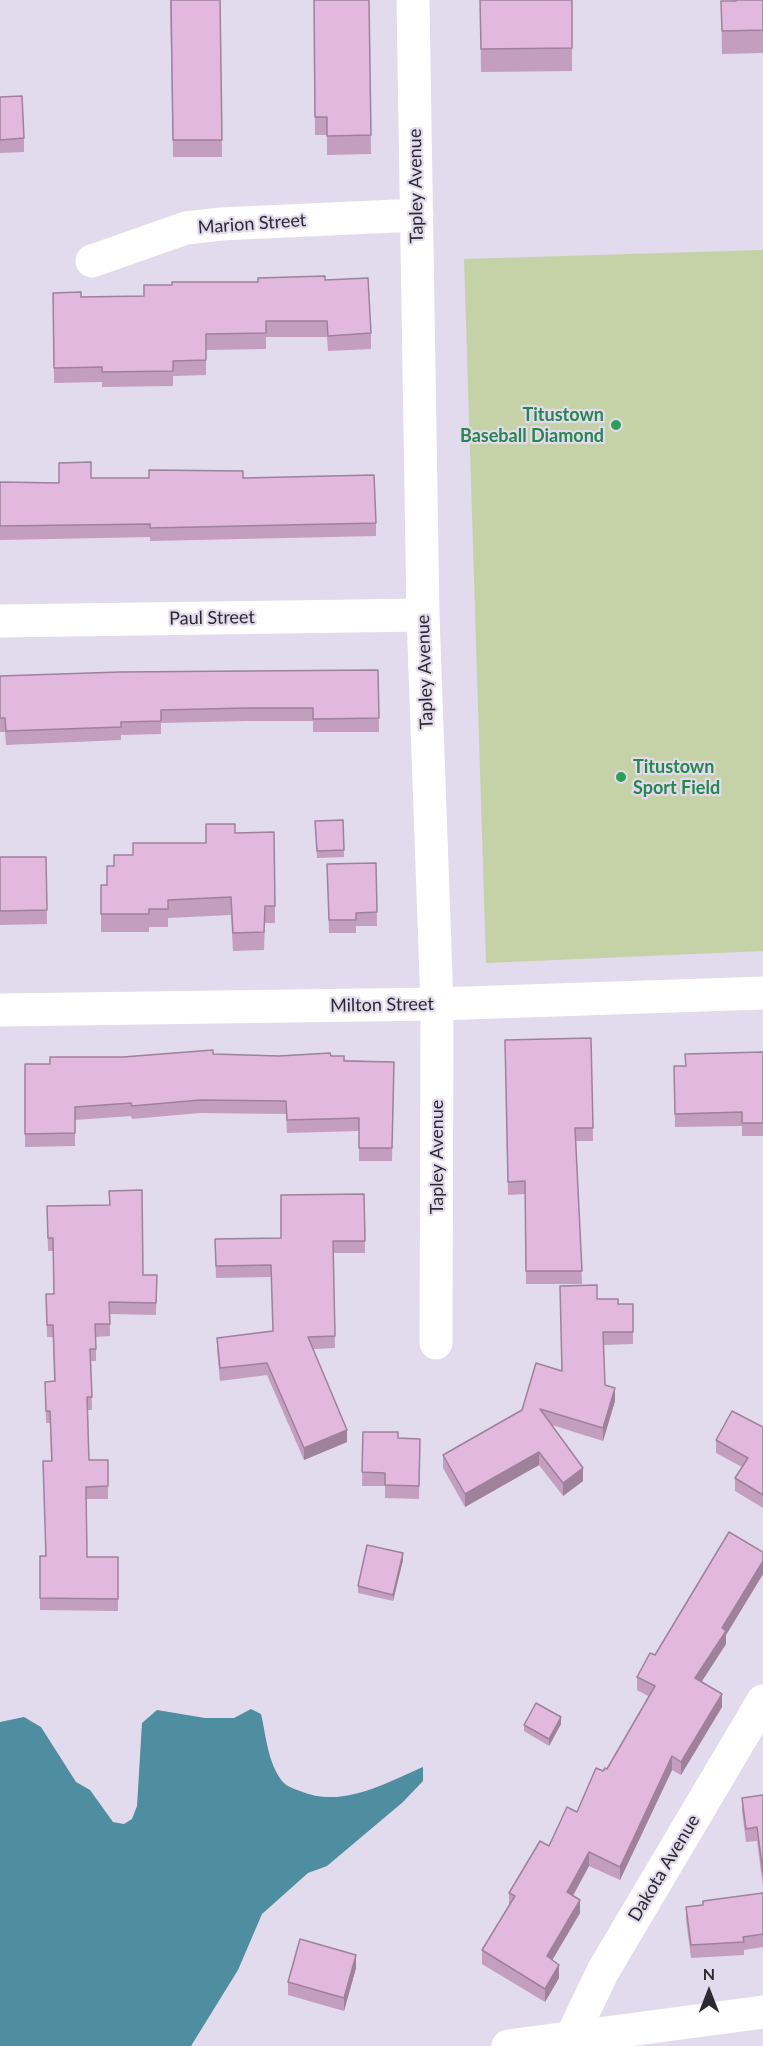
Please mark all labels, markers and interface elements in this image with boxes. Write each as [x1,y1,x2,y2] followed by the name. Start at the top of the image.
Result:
[404,129,428,243] street label: Tapley Avenue
[197,209,307,239] street label: Marion Street
[460,404,604,446] place label: Titustown Baseball Diamond
[609,418,623,432] marker: Titustown Baseball Diamond
[169,606,255,630] street label: Paul Street
[412,614,438,730] street label: Tapley Avenue
[633,756,720,798] place label: Titustown Sport Field
[614,770,628,784] marker: Titustown Sport Field
[330,993,434,1017] street label: Milton Street
[426,1100,448,1214] street label: Tapley Avenue
[624,1811,704,1925] street label: Dakota Avenue
[679,1962,739,2022] north arrow
[703,1964,715,1983] text: N

